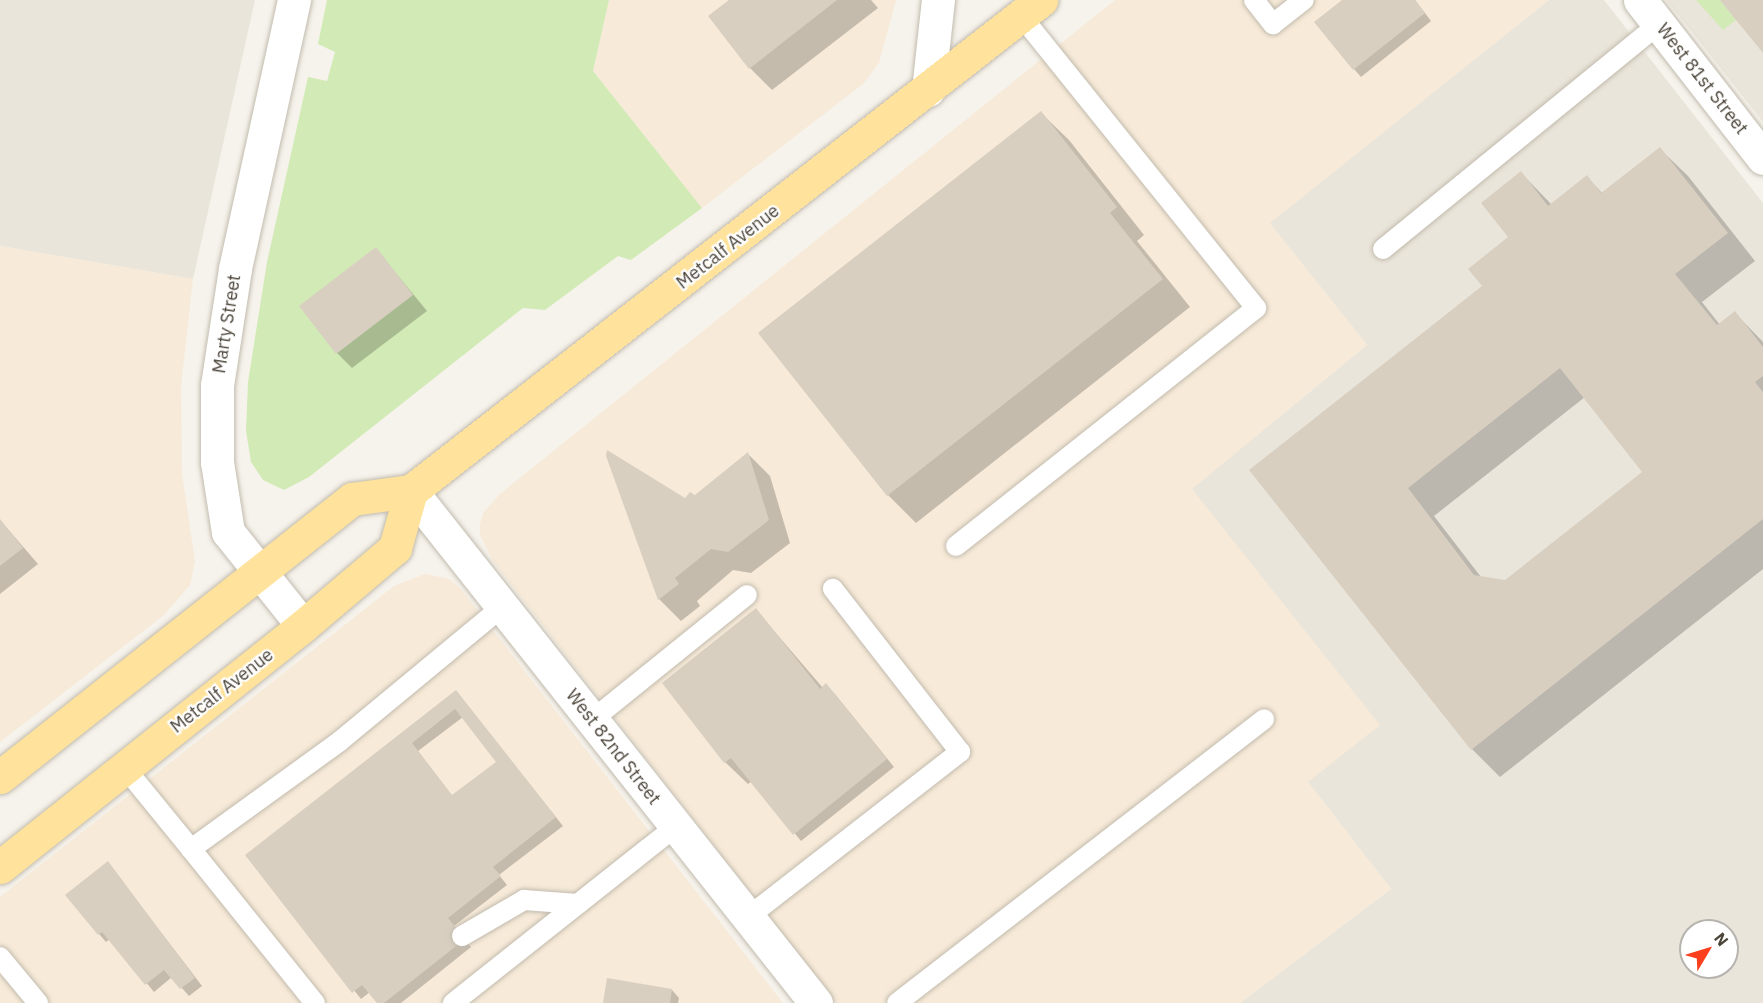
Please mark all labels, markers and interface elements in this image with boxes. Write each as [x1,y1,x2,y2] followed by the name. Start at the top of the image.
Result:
[1652,19,1752,139] street label: West 81st Street
[672,200,784,294] street label: Metcalf Avenue
[209,273,245,375] street label: Marty Street
[166,644,278,738] street label: Metcalf Avenue
[561,685,665,809] street label: West 82nd Street
[1679,919,1739,979] north arrow
[1710,928,1733,950] text: N

